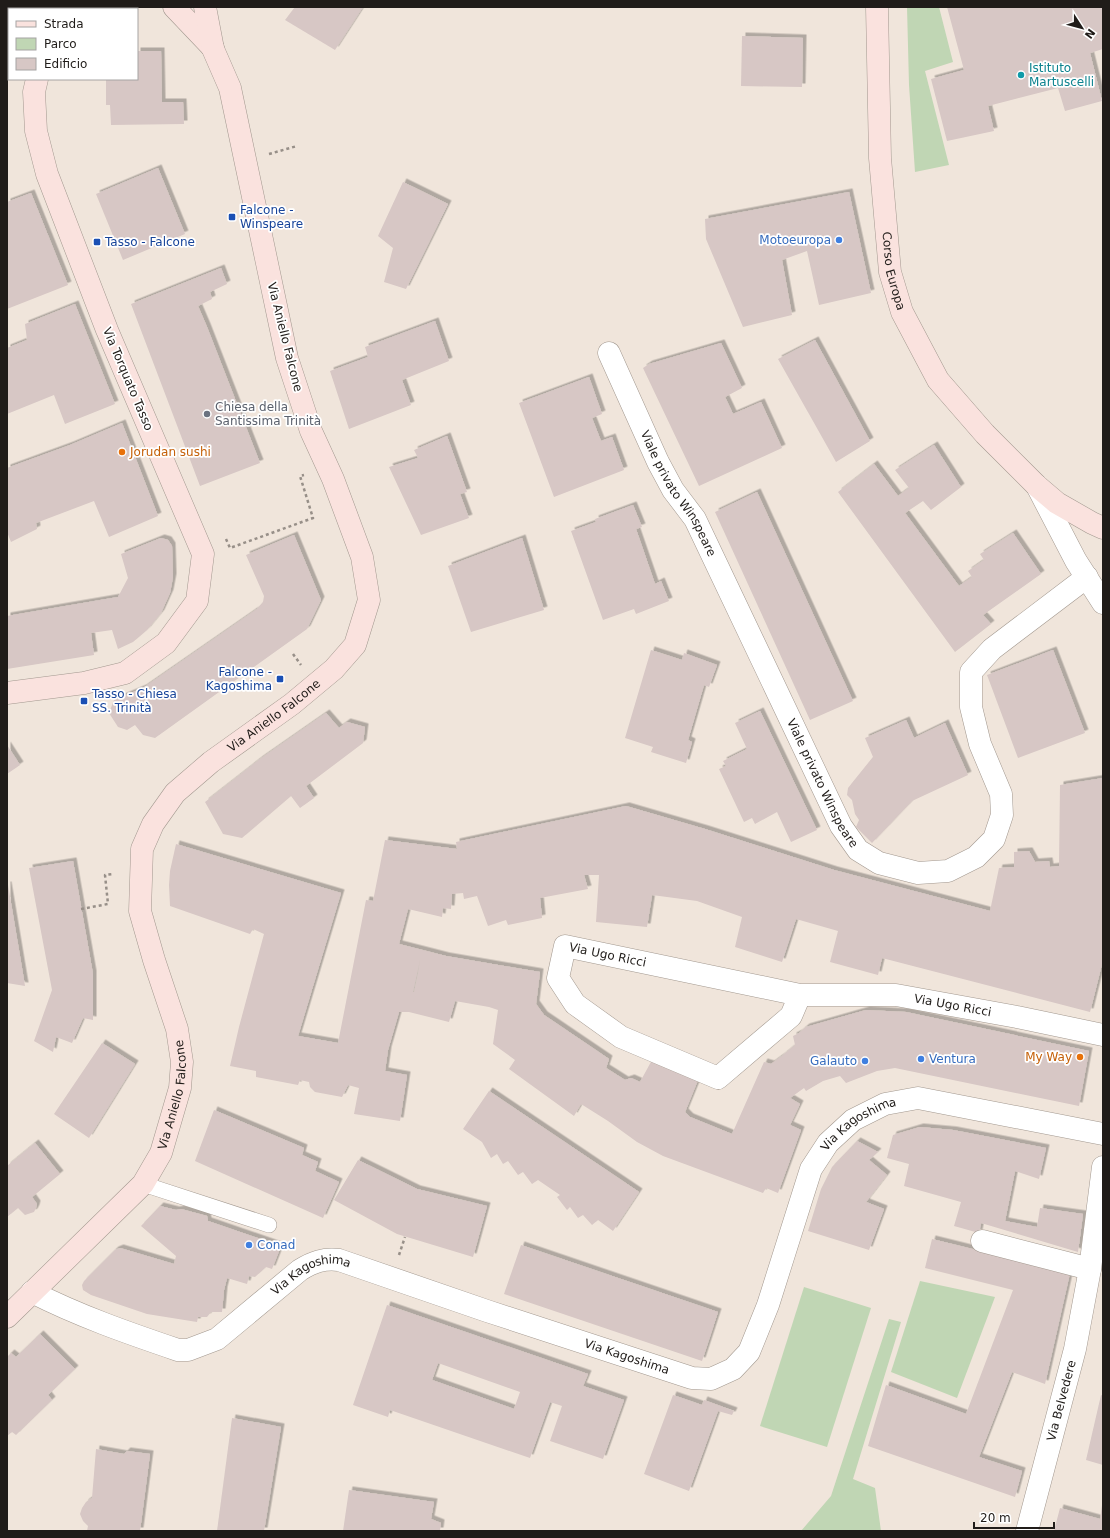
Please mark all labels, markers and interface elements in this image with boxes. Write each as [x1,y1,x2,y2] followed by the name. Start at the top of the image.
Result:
[8,8,138,80] legend
[1062,8,1102,48] north arrow
[44,17,84,31] text: Strada
[1082,26,1098,41] text: N
[44,37,77,51] text: Parco
[44,57,87,71] text: Edificio
[1029,61,1094,89] place label: Istituto Martuscelli
[1016,70,1026,80] marker: Istituto Martuscelli
[240,203,303,231] place label: Falcone - Winspeare
[227,212,237,222] marker: Falcone - Winspeare
[879,231,908,312] street label: Corso Europa
[759,233,831,247] place label: Motoeuropa
[104,235,195,249] place label: Tasso - Falcone
[834,235,844,245] marker: Motoeuropa
[92,237,102,247] marker: Tasso - Falcone
[265,281,305,393] street label: Via Aniello Falcone
[100,325,156,433] street label: Via Torquato Tasso
[215,400,321,428] place label: Chiesa della Santissima Trinità
[202,409,212,419] marker: Chiesa della Santissima Trinità
[638,428,719,559] street label: Viale privato Winspeare
[129,445,211,459] place label: Jorudan sushi
[117,447,127,457] marker: Jorudan sushi
[206,665,272,693] place label: Falcone - Kagoshima
[275,674,285,684] marker: Falcone - Kagoshima
[225,676,323,755] street label: Via Aniello Falcone
[91,687,177,715] place label: Tasso - Chiesa SS. Trinità
[79,696,89,706] marker: Tasso - Chiesa SS. Trinità
[784,716,861,850] street label: Viale privato Winspeare
[568,940,647,970] street label: Via Ugo Ricci
[913,991,992,1019] street label: Via Ugo Ricci
[155,1039,189,1151] street label: Via Aniello Falcone
[1025,1050,1072,1064] place label: My Way
[929,1052,976,1066] place label: Ventura
[1075,1052,1085,1062] marker: My Way
[810,1054,857,1068] place label: Galauto
[916,1054,926,1064] marker: Ventura
[860,1056,870,1066] marker: Galauto
[818,1095,897,1153] street label: Via Kagoshima
[257,1238,295,1252] place label: Conad
[244,1240,254,1250] marker: Conad
[268,1252,353,1298] street label: Via Kagoshima
[582,1336,671,1377] street label: Via Kagoshima
[1044,1359,1079,1442] street label: Via Belvedere
[974,1504,1054,1530] scale bar
[980,1511,1011,1525] text: 20 m

